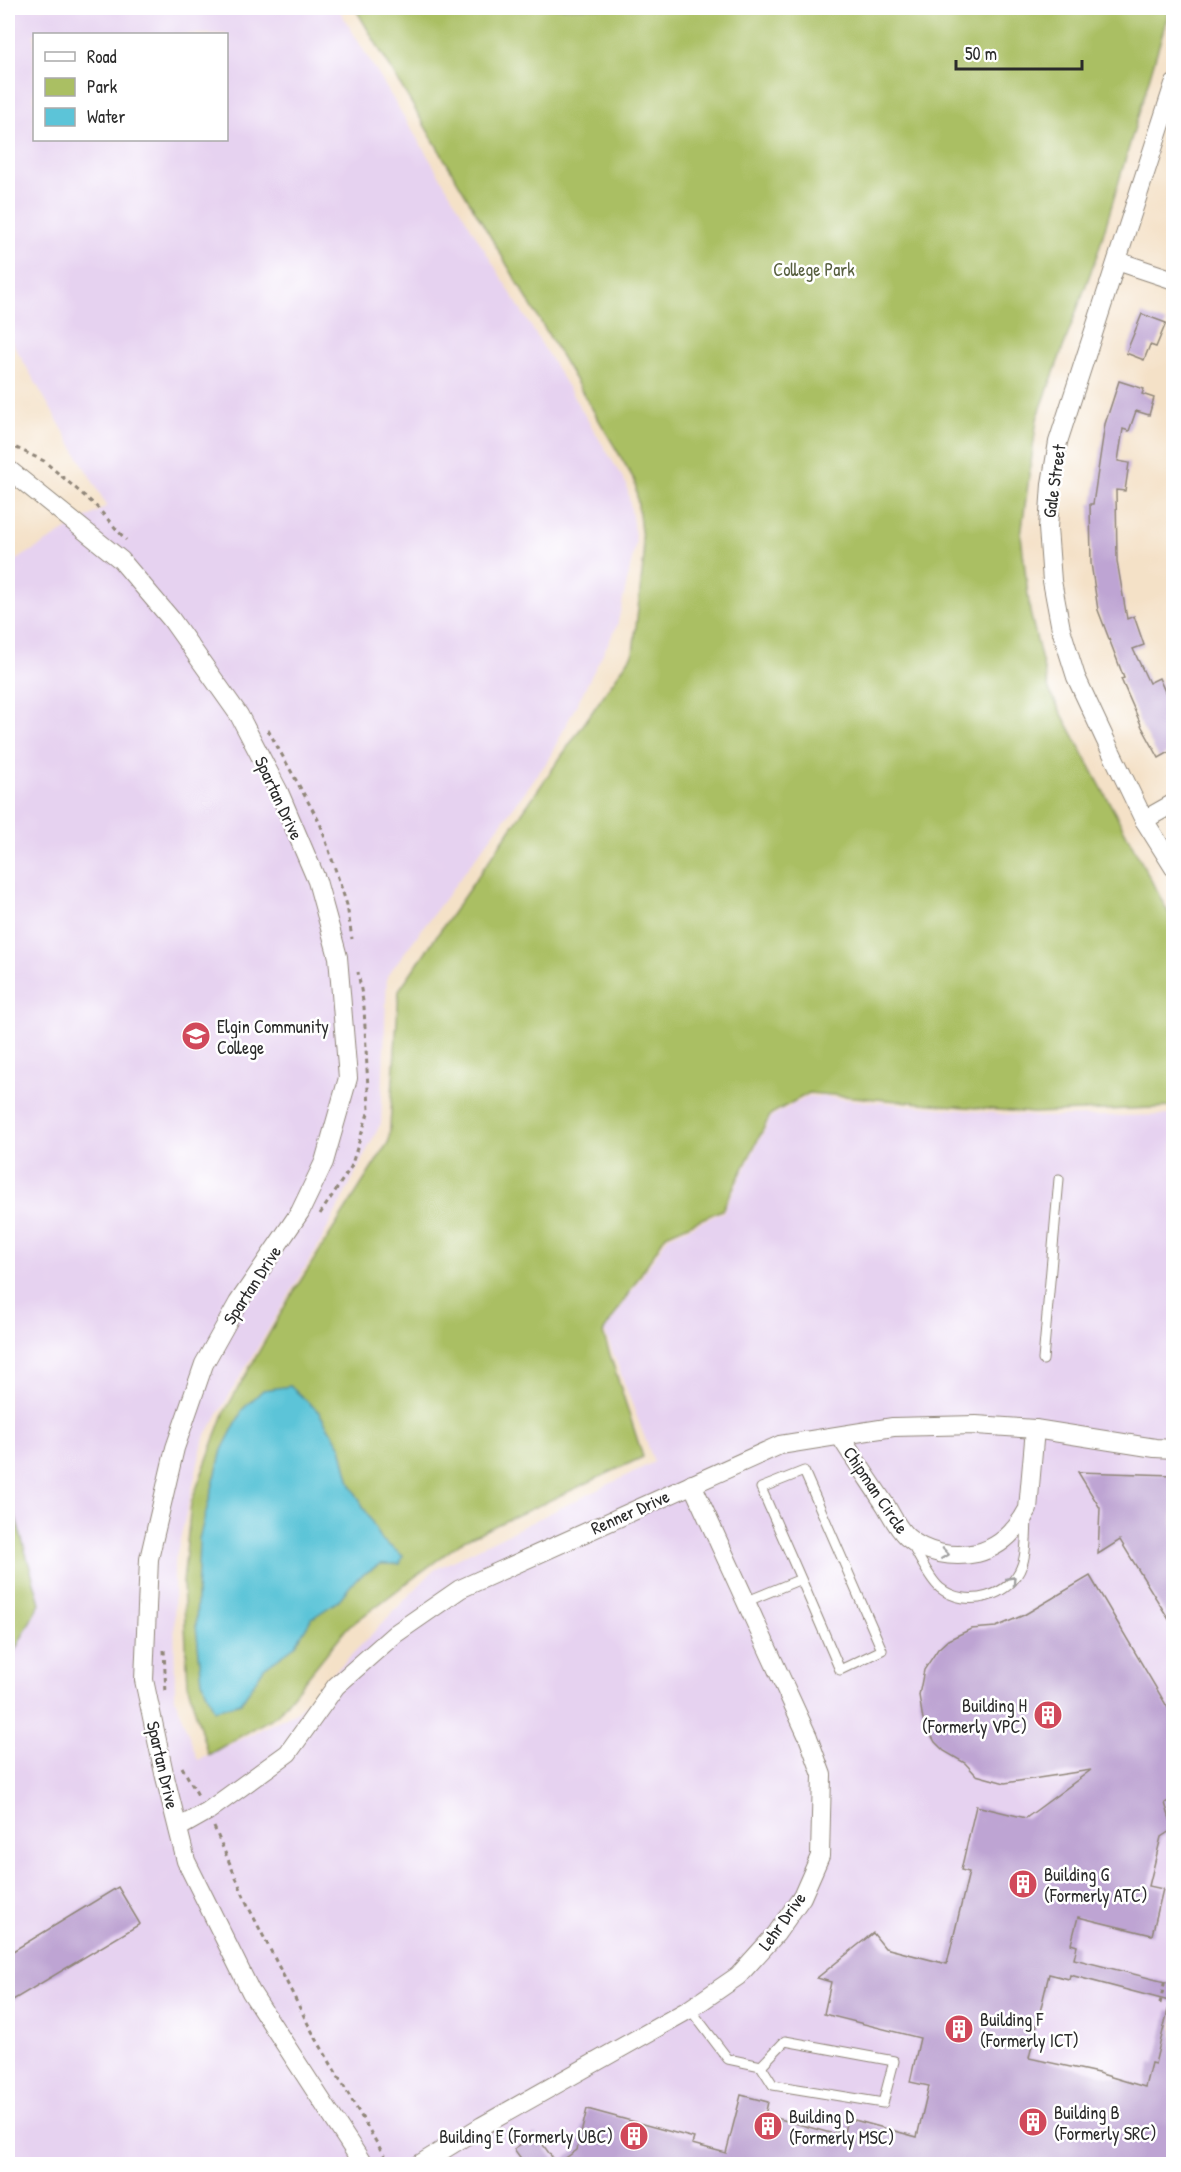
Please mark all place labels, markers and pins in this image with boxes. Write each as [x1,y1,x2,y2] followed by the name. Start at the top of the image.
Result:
[217,1014,329,1060] place label: Elgin Community College
[180,1020,212,1052] school or university icon: Elgin Community College
[922,1693,1027,1739] place label: Building H (Formerly VPC)
[1032,1699,1064,1731] building icon: Building H (Formerly VPC)
[1044,1862,1147,1908] place label: Building G (Formerly ATC)
[1007,1868,1039,1900] building icon: Building G (Formerly ATC)
[980,2007,1079,2053] place label: Building F (Formerly ICT)
[943,2013,975,2045] building icon: Building F (Formerly ICT)
[1054,2100,1157,2146] place label: Building B (Formerly SRC)
[789,2104,894,2150] place label: Building D (Formerly MSC)
[1017,2106,1049,2138] building icon: Building B (Formerly SRC)
[752,2110,784,2142] building icon: Building D (Formerly MSC)
[618,2120,650,2152] building icon: Building E (Formerly UBC)
[439,2124,613,2149] place label: Building E (Formerly UBC)

